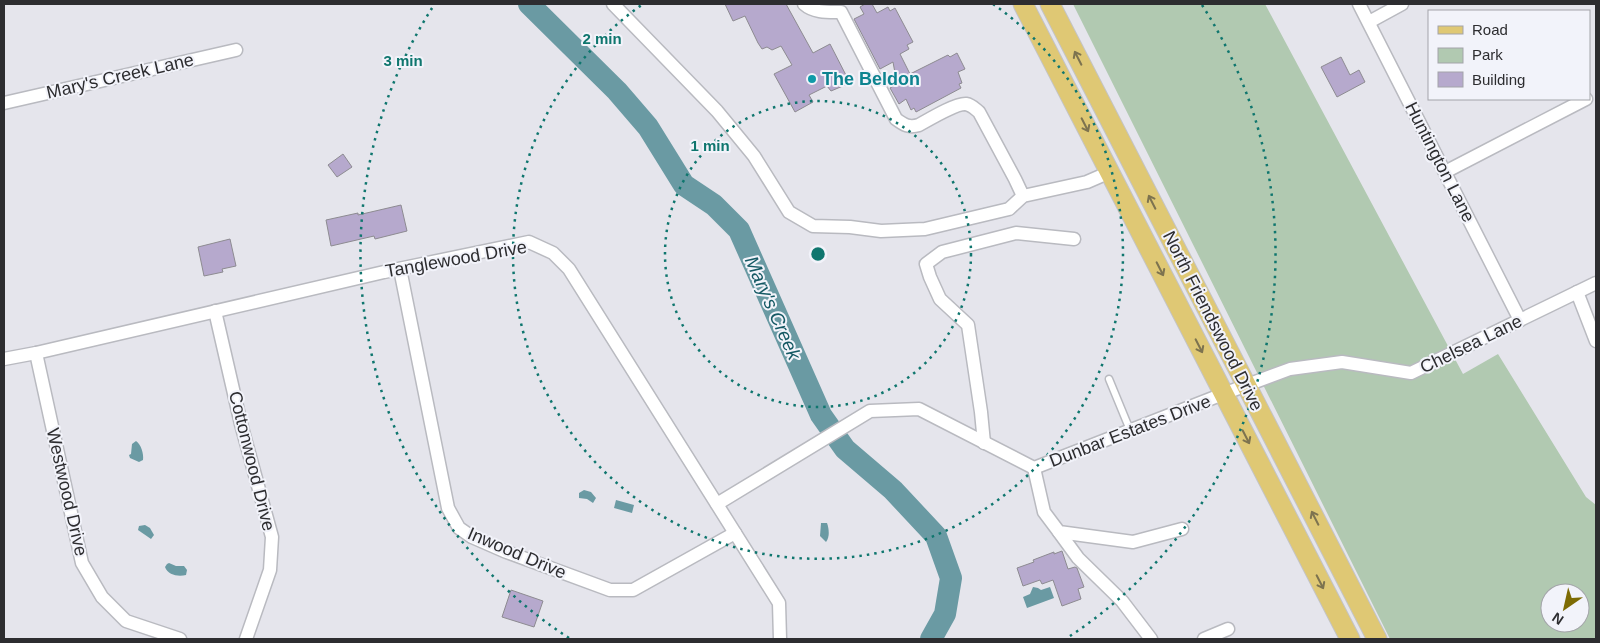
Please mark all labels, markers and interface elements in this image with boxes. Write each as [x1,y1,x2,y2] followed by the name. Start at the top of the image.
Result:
[1428,10,1590,100] legend
[1472,21,1508,38] text: Road
[582,30,622,47] text: 2 min
[1472,46,1503,63] text: Park
[44,49,196,103] street label: Mary's Creek Lane
[1073,50,1083,65] one-way arrow
[383,52,423,69] text: 3 min
[822,69,920,89] place label: The Beldon
[1472,71,1525,88] text: Building
[806,73,818,85] marker: The Beldon
[1401,99,1479,225] street label: Huntington Lane
[1081,117,1090,132] one-way arrow
[690,137,730,154] text: 1 min
[1147,195,1156,210] one-way arrow
[1159,228,1267,414] street label: North Friendswood Drive
[384,237,528,281] street label: Tanglewood Drive
[809,245,827,263] centre of rings
[741,253,806,364] water label: Mary's Creek
[1156,261,1165,276] one-way arrow
[1417,311,1525,377] street label: Chelsea Lane
[1195,338,1204,353] one-way arrow
[225,389,279,533] street label: Cottonwood Drive
[1047,391,1213,471] street label: Dunbar Estates Drive
[43,426,91,558] street label: Westwood Drive
[1242,429,1251,444] one-way arrow
[1310,511,1319,526] one-way arrow
[465,523,569,583] street label: Inwood Drive
[1315,574,1325,589] one-way arrow
[1540,583,1590,633] north arrow
[1549,609,1566,628] text: N

